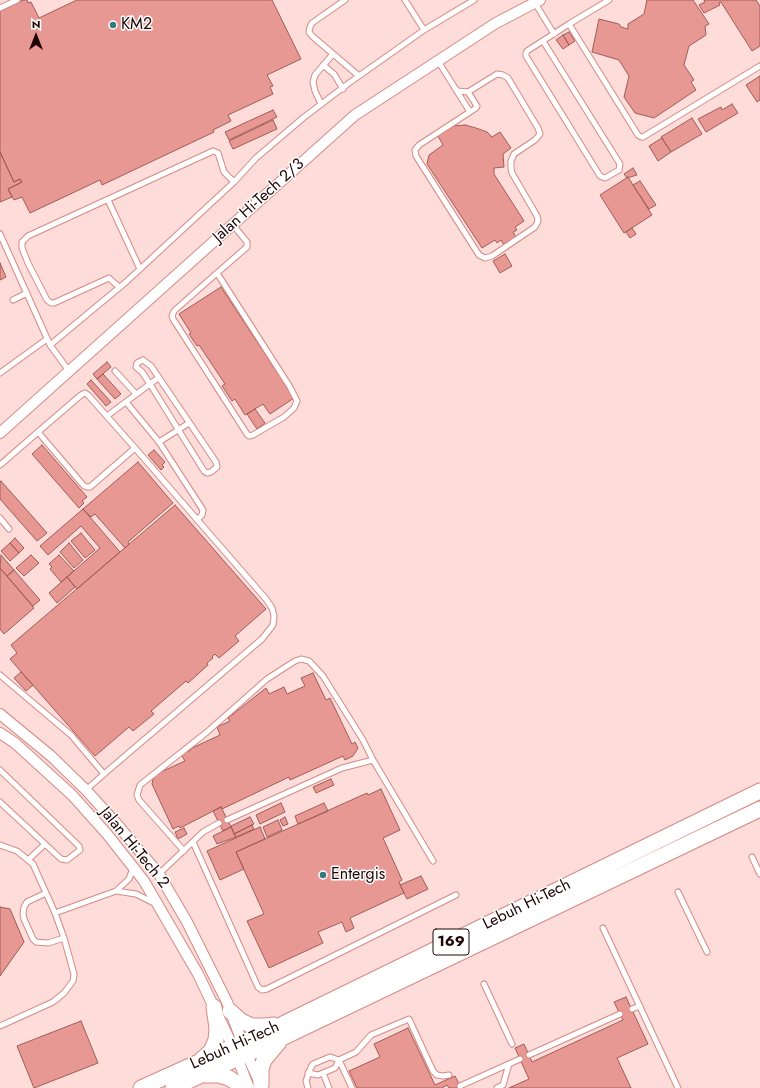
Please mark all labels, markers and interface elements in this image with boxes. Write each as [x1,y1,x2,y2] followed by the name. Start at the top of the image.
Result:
[121,15,152,35] place label: KM2
[16,16,56,56] north arrow
[32,16,40,32] text: N
[108,20,118,30] marker: KM2
[209,155,309,247] street label: Jalan Hi-Tech 2/3
[95,803,173,893] street label: Jalan Hi-Tech 2
[331,865,385,885] place label: Entergis
[318,870,328,880] marker: Entergis
[480,875,574,935] street label: Lebuh Hi-Tech
[433,929,469,955] road number: 169
[188,1018,282,1074] street label: Lebuh Hi-Tech

